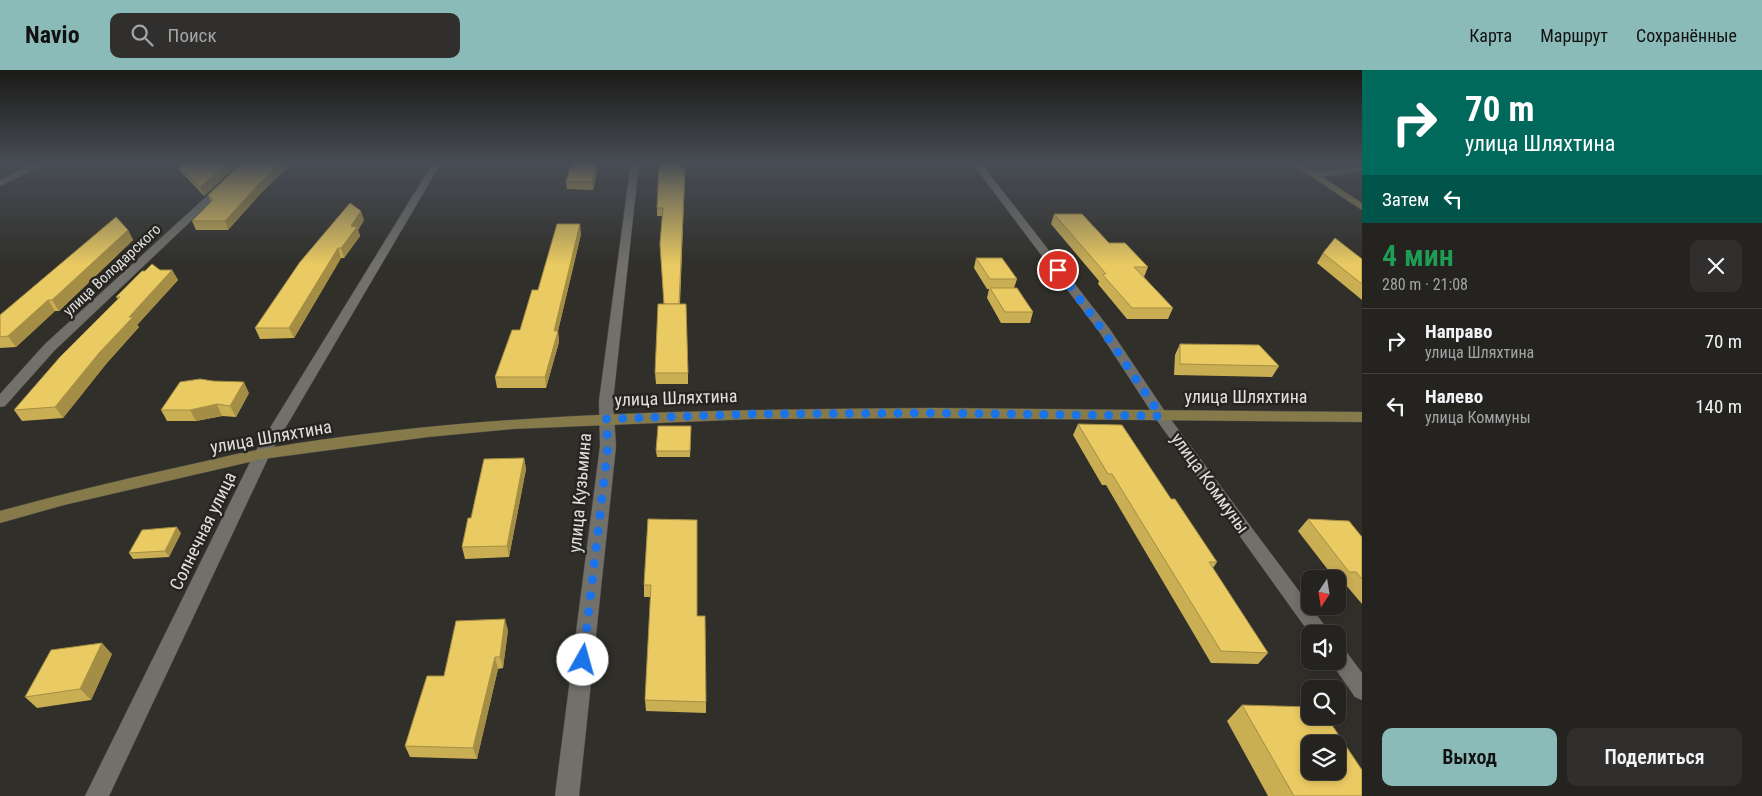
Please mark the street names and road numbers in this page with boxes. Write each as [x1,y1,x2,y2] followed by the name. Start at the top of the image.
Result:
[59,220,165,320] street label: улица Володарского
[614,385,738,410] street label: улица Шляхтина
[1185,386,1307,407] street label: улица Шляхтина
[209,415,333,458] street label: улица Шляхтина
[1167,429,1254,537] street label: улица Коммуны
[564,432,595,554] street label: улица Кузьмина
[165,468,240,593] street label: Солнечная улица

